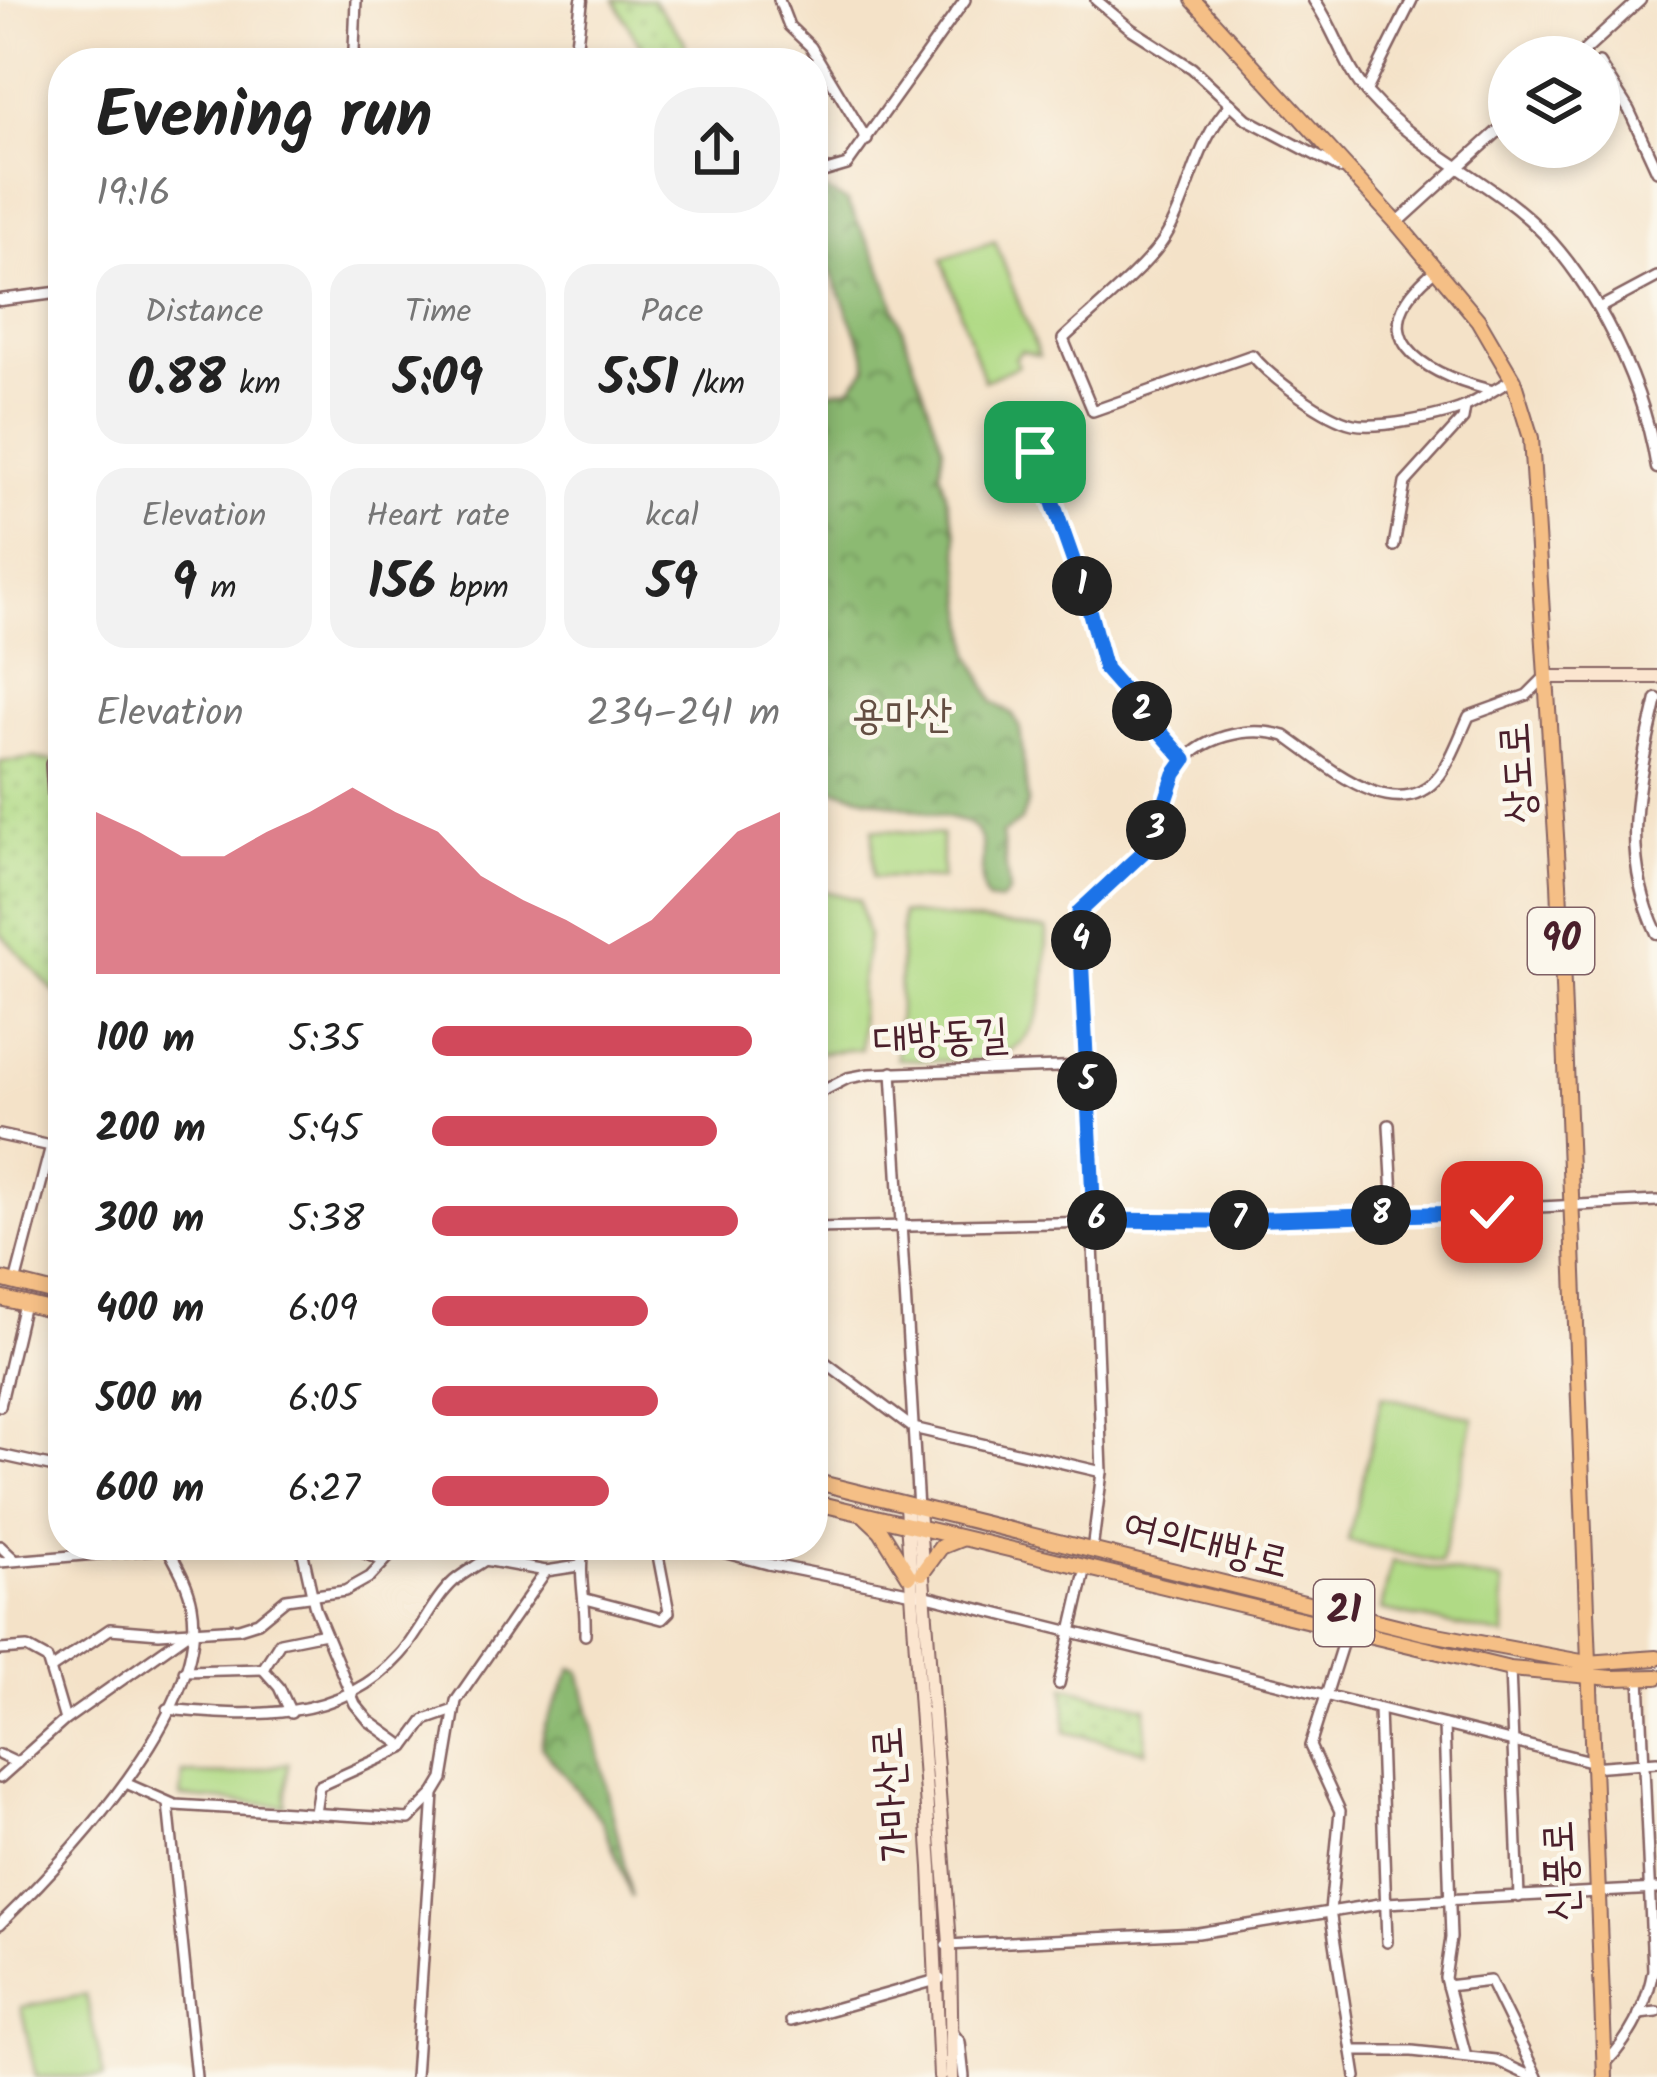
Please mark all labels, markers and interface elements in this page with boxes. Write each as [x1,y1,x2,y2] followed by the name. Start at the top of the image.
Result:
[1488,36,1620,168] map controls
[1488,36,1620,168] button: layers
[96,66,432,171] text: Evening run
[654,87,780,213] button: share
[96,164,171,226] text: 19:16
[145,287,263,340] text: Distance
[405,287,471,340] text: Time
[641,287,703,340] text: Pace
[127,340,226,421] text: 0.88
[393,340,483,421] text: 5:09
[599,340,678,421] text: 5:51
[226,359,281,412] text: km
[678,359,745,412] text: /km
[984,401,1086,503] pin
[1002,419,1068,485] icon: arrive
[142,491,266,544] text: Elevation
[366,491,510,544] text: Heart rate
[645,491,699,544] text: kcal
[171,544,197,625] text: 9
[367,544,436,625] text: 156
[646,544,698,625] text: 59
[1052,556,1112,616] pin: 1
[1077,559,1087,612] text: 1
[197,563,237,616] text: m
[436,563,509,616] text: bpm
[1112,681,1172,741] pin: 2
[851,683,953,750] park label: 용마산
[96,684,244,746] text: Elevation
[587,684,780,746] text: 234–241 m
[1132,684,1152,737] text: 2
[1482,720,1556,826] street label: 상도로
[1126,800,1186,860] pin: 3
[1147,803,1165,856] text: 3
[1528,908,1594,974] road number: 90
[1051,910,1111,970] pin: 4
[1072,913,1090,966] text: 4
[872,1002,1010,1076] street label: 대방동길
[96,1010,195,1072] text: 100 m
[288,1010,362,1072] text: 5:35
[1057,1051,1117,1111] pin: 5
[1079,1054,1095,1107] text: 5
[96,1100,206,1162] text: 200 m
[288,1100,361,1162] text: 5:45
[1441,1161,1543,1263] pin
[1459,1179,1525,1245] icon: check
[1351,1185,1411,1245] pin: 8
[1371,1188,1391,1241] text: 8
[96,1190,204,1252] text: 300 m
[288,1190,364,1252] text: 5:38
[1067,1190,1127,1250] pin: 6
[1209,1190,1269,1250] pin: 7
[1088,1193,1106,1246] text: 6
[1231,1193,1247,1246] text: 7
[96,1280,204,1342] text: 400 m
[288,1280,358,1342] text: 6:09
[96,1370,203,1432] text: 500 m
[288,1370,360,1432] text: 6:05
[96,1460,204,1522] text: 600 m
[288,1460,360,1522] text: 6:27
[1116,1492,1296,1598] street label: 여의대방로
[1314,1580,1374,1646] road number: 21
[855,1724,931,1864] street label: 가마산로
[1526,1819,1598,1923] street label: 신풍로

